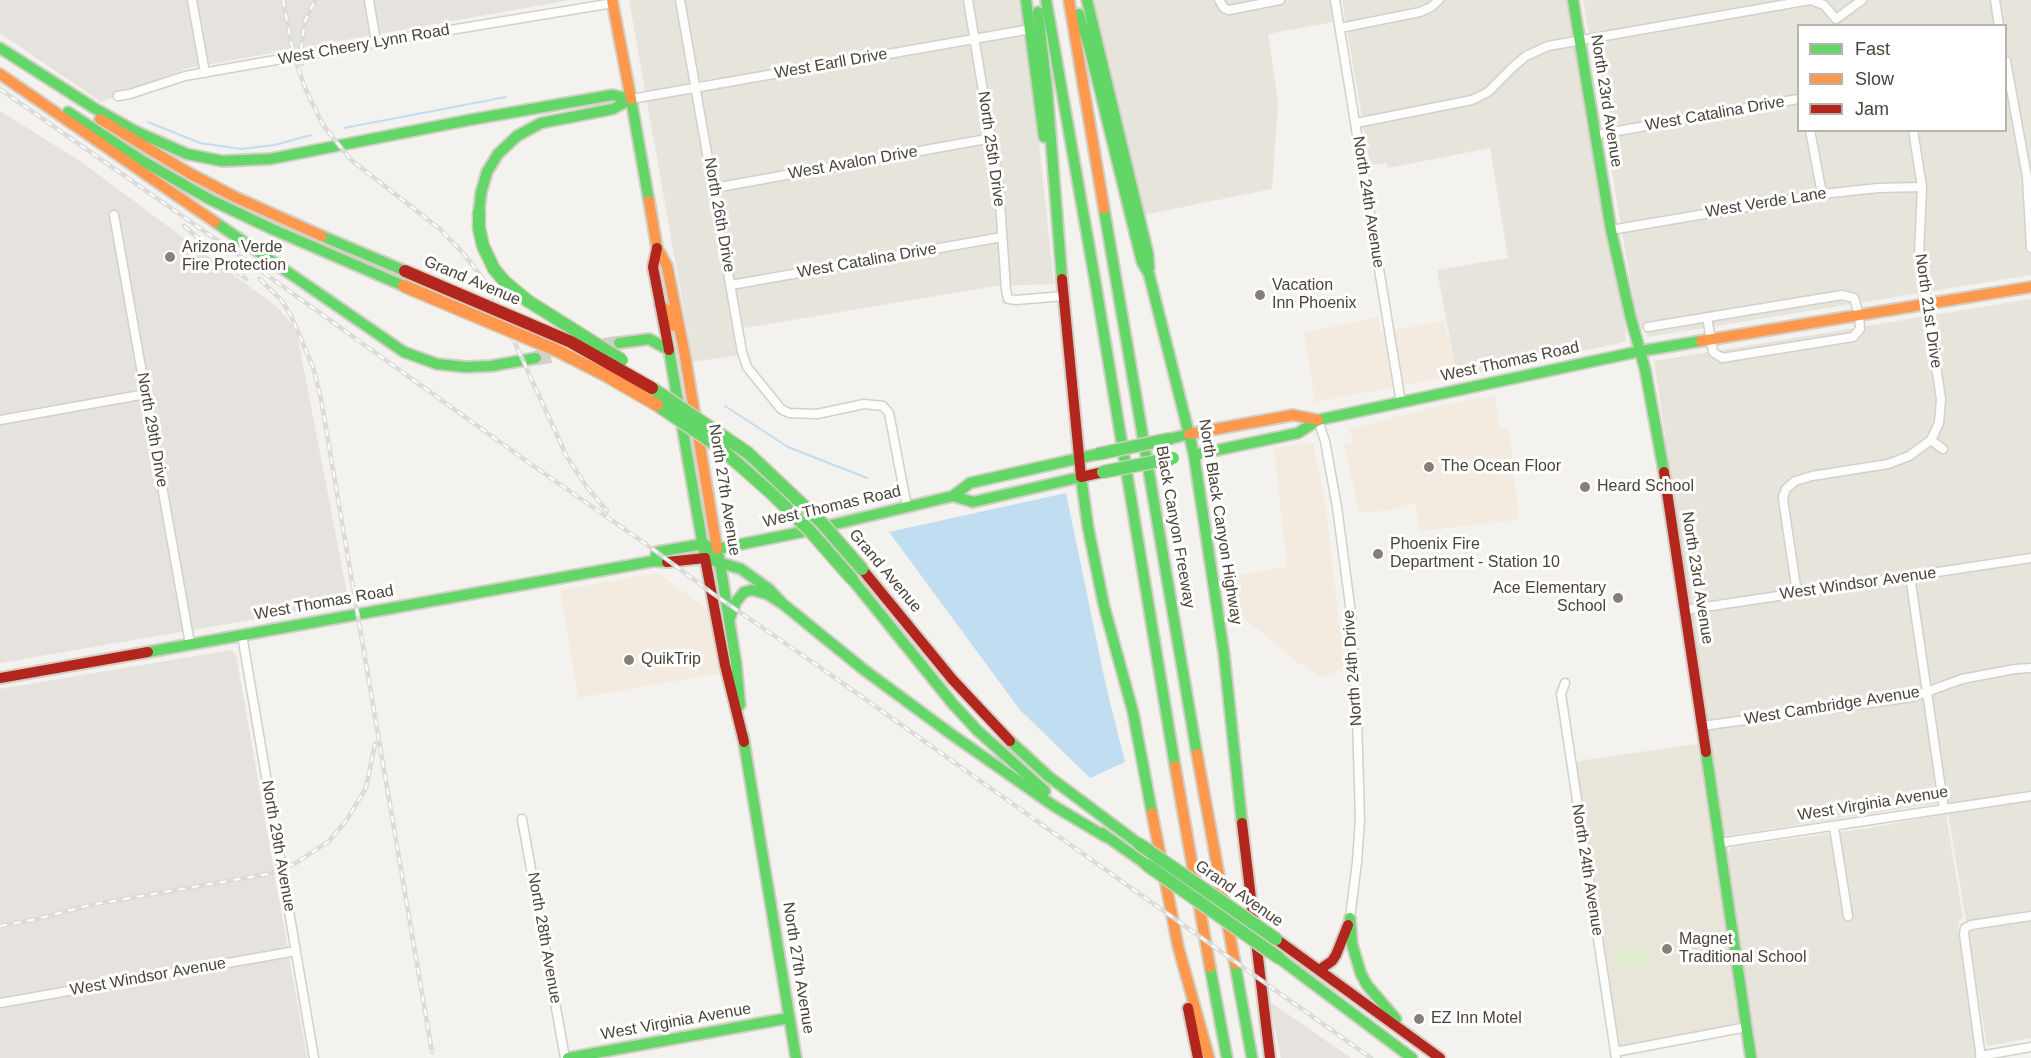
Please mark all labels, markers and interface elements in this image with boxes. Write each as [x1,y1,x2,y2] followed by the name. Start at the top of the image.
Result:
[277,20,451,70] street label: West Cheery Lynn Road
[1797,24,2007,132] legend
[1586,33,1626,169] street label: North 23rd Avenue
[1855,39,1890,59] text: Fast
[773,45,889,83] street label: West Earll Drive
[1855,69,1894,89] text: Slow
[973,90,1009,208] street label: North 25th Drive
[1644,92,1786,136] street label: West Catalina Drive
[1855,99,1889,119] text: Jam
[1348,135,1388,269] street label: North 24th Avenue
[787,142,919,184] street label: West Avalon Drive
[699,156,739,274] street label: North 26th Drive
[1704,184,1828,222] street label: West Verde Lane
[182,238,286,276] place label: Arizona Verde Fire Protection
[796,239,938,283] street label: West Catalina Drive
[163,250,177,264] marker: Arizona Verde Fire Protection
[421,252,523,310] street label: Grand Avenue
[1910,252,1946,370] street label: North 21st Drive
[1272,276,1357,314] place label: Vacation Inn Phoenix
[1253,288,1267,302] marker: Vacation Inn Phoenix
[1439,338,1581,386] street label: West Thomas Road
[132,371,172,489] street label: North 29th Drive
[1194,418,1246,626] street label: North Black Canyon Highway
[704,423,744,557] street label: North 27th Avenue
[1151,444,1199,610] street label: Black Canyon Freeway
[1441,457,1561,477] place label: The Ocean Floor
[1422,460,1436,474] marker: The Ocean Floor
[1597,477,1694,497] place label: Heard School
[1578,480,1592,494] marker: Heard School
[761,482,903,532] street label: West Thomas Road
[1677,510,1717,646] street label: North 23rd Avenue
[845,525,925,617] street label: Grand Avenue
[1390,535,1560,573] place label: Phoenix Fire Department - Station 10
[1371,547,1385,561] marker: Phoenix Fire Department - Station 10
[1779,564,1937,604] street label: West Windsor Avenue
[1493,579,1606,617] place label: Ace Elementary School
[253,581,395,625] street label: West Thomas Road
[1611,591,1625,605] marker: Ace Elementary School
[1339,609,1367,727] street label: North 24th Drive
[641,650,701,670] place label: QuikTrip
[622,653,636,667] marker: QuikTrip
[1743,683,1921,729] street label: West Cambridge Avenue
[257,779,299,913] street label: North 29th Avenue
[1796,783,1950,825] street label: West Virginia Avenue
[1567,803,1607,937] street label: North 24th Avenue
[1191,857,1287,931] street label: Grand Avenue
[523,871,565,1005] street label: North 28th Avenue
[778,901,818,1035] street label: North 27th Avenue
[1679,930,1806,968] place label: Magnet Traditional School
[1660,942,1674,956] marker: Magnet Traditional School
[69,954,227,1000] street label: West Windsor Avenue
[599,999,753,1045] street label: West Virginia Avenue
[1431,1009,1522,1029] place label: EZ Inn Motel
[1412,1012,1426,1026] marker: EZ Inn Motel

